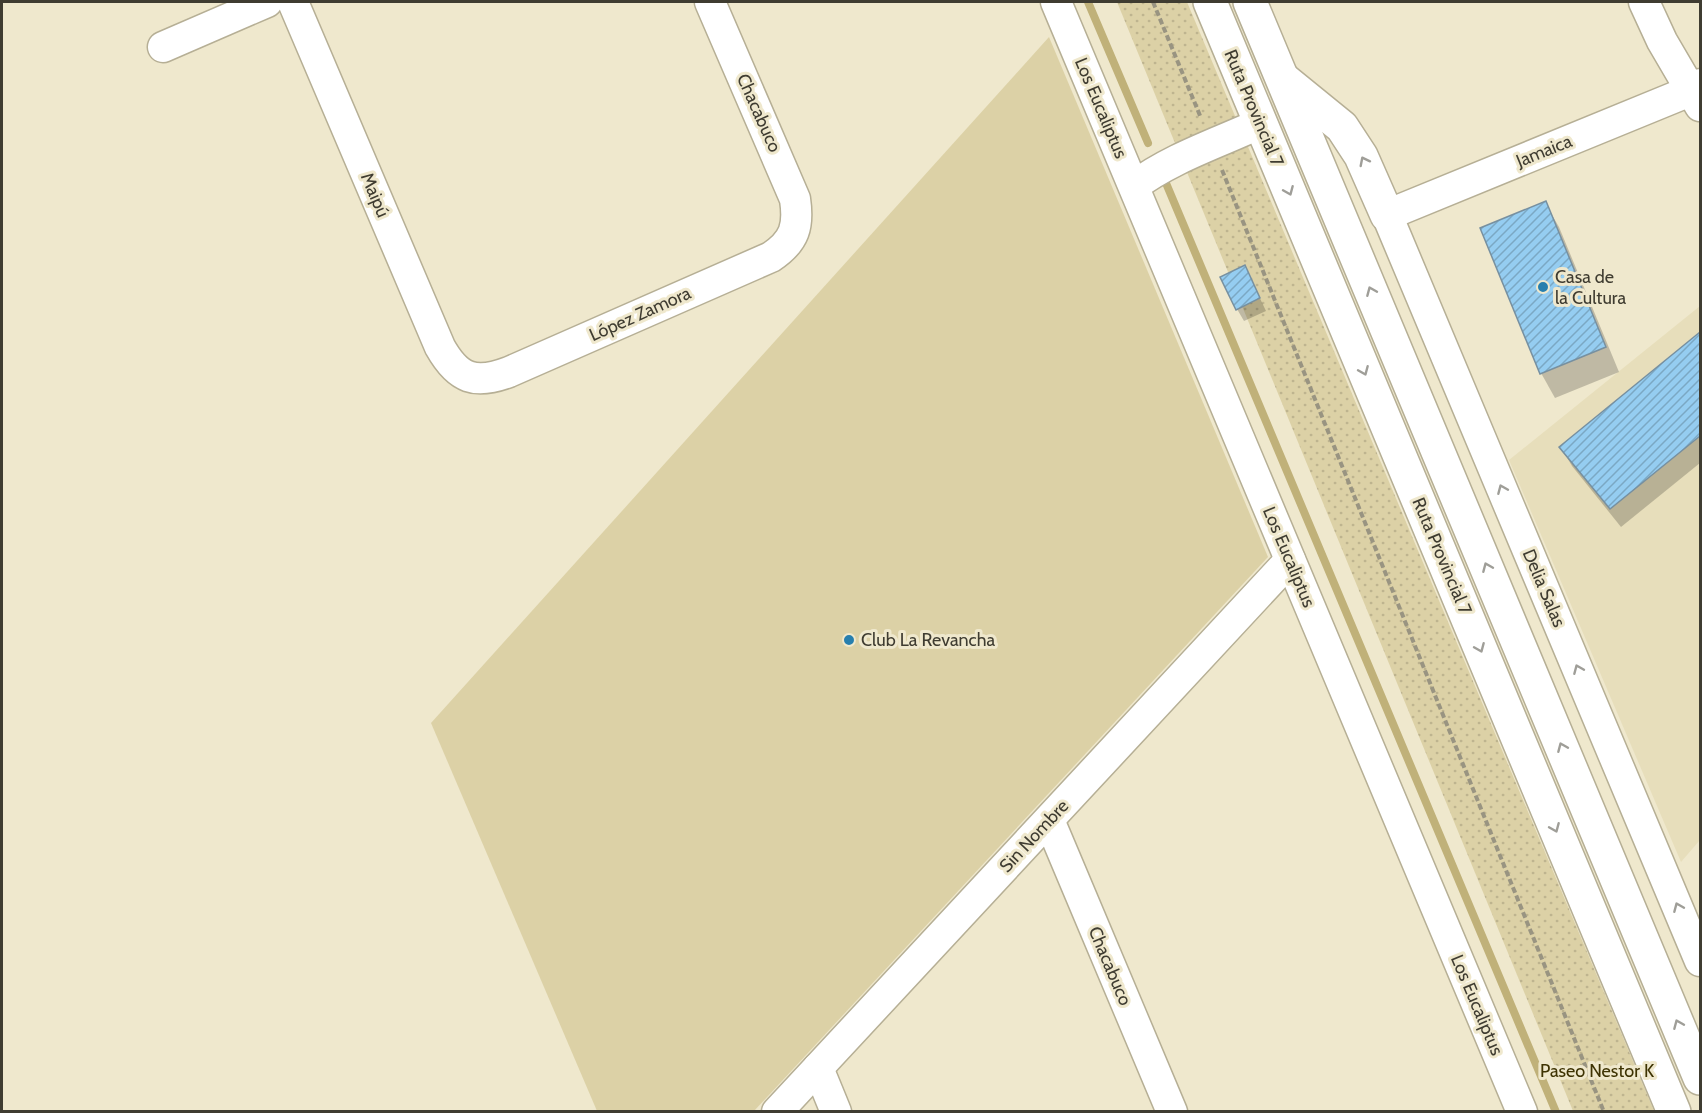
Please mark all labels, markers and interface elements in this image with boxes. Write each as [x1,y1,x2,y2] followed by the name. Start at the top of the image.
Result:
[1219,46,1289,170] street label: Ruta Provincial 7
[1070,54,1132,162] street label: Los Eucaliptus
[732,70,786,156] street label: Chacabuco
[1512,130,1575,172] street label: Jamaica
[1359,157,1371,168] one-way arrow
[356,169,394,221] street label: Maipú
[1282,185,1294,196] one-way arrow
[1555,266,1626,309] place label: Casa de la Cultura
[1536,280,1550,294] marker: Casa de la Cultura
[586,282,694,346] street label: López Zamora
[1366,286,1378,297] one-way arrow
[1357,365,1369,376] one-way arrow
[1497,484,1509,495] one-way arrow
[1407,494,1477,618] street label: Ruta Provincial 7
[1258,503,1320,611] street label: Los Eucaliptus
[1518,546,1570,630] street label: Delia Salas
[1482,563,1494,574] one-way arrow
[861,629,996,651] place label: Club La Revancha
[842,633,856,647] marker: Club La Revancha
[1473,641,1485,652] one-way arrow
[1573,664,1585,675] one-way arrow
[1557,742,1569,753] one-way arrow
[995,795,1073,877] street label: Sin Nombre
[1548,821,1560,832] one-way arrow
[1673,902,1685,913] one-way arrow
[1084,923,1137,1009] street label: Chacabuco
[1446,951,1508,1059] street label: Los Eucaliptus
[1673,1019,1685,1030] one-way arrow
[1540,1060,1655,1082] park label: Paseo Nestor K

